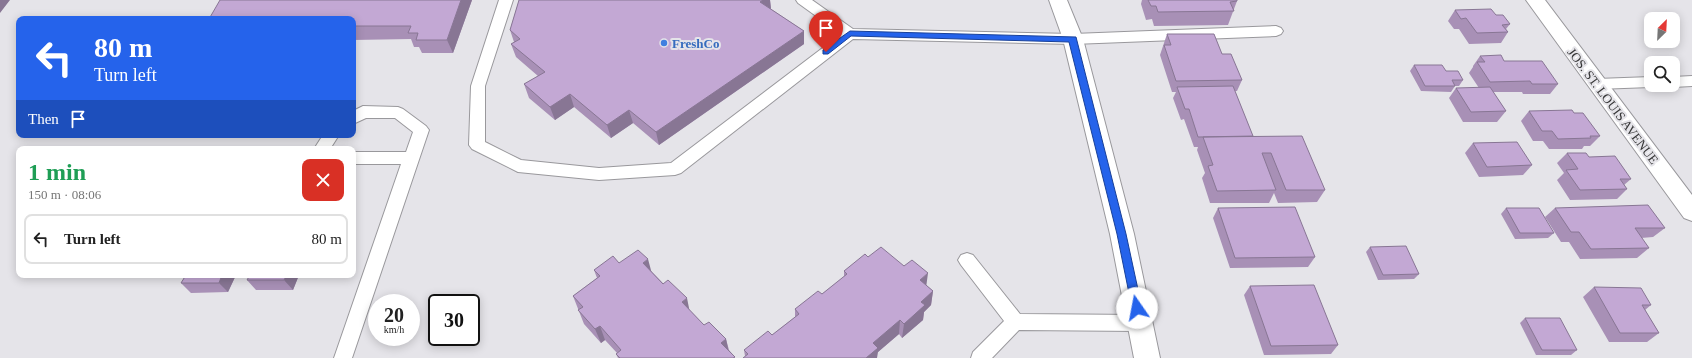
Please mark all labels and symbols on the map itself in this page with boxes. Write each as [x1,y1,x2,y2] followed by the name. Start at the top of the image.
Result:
[809,11,843,52] pin
[1644,12,1680,48] north arrow
[672,36,719,51] place label: FreshCo
[659,38,669,48] marker: FreshCo
[1564,45,1662,167] street label: JOS. ST. LOUIS AVENUE
[1116,287,1158,329] position arrow
[428,294,480,346] speed limit sign: 30

